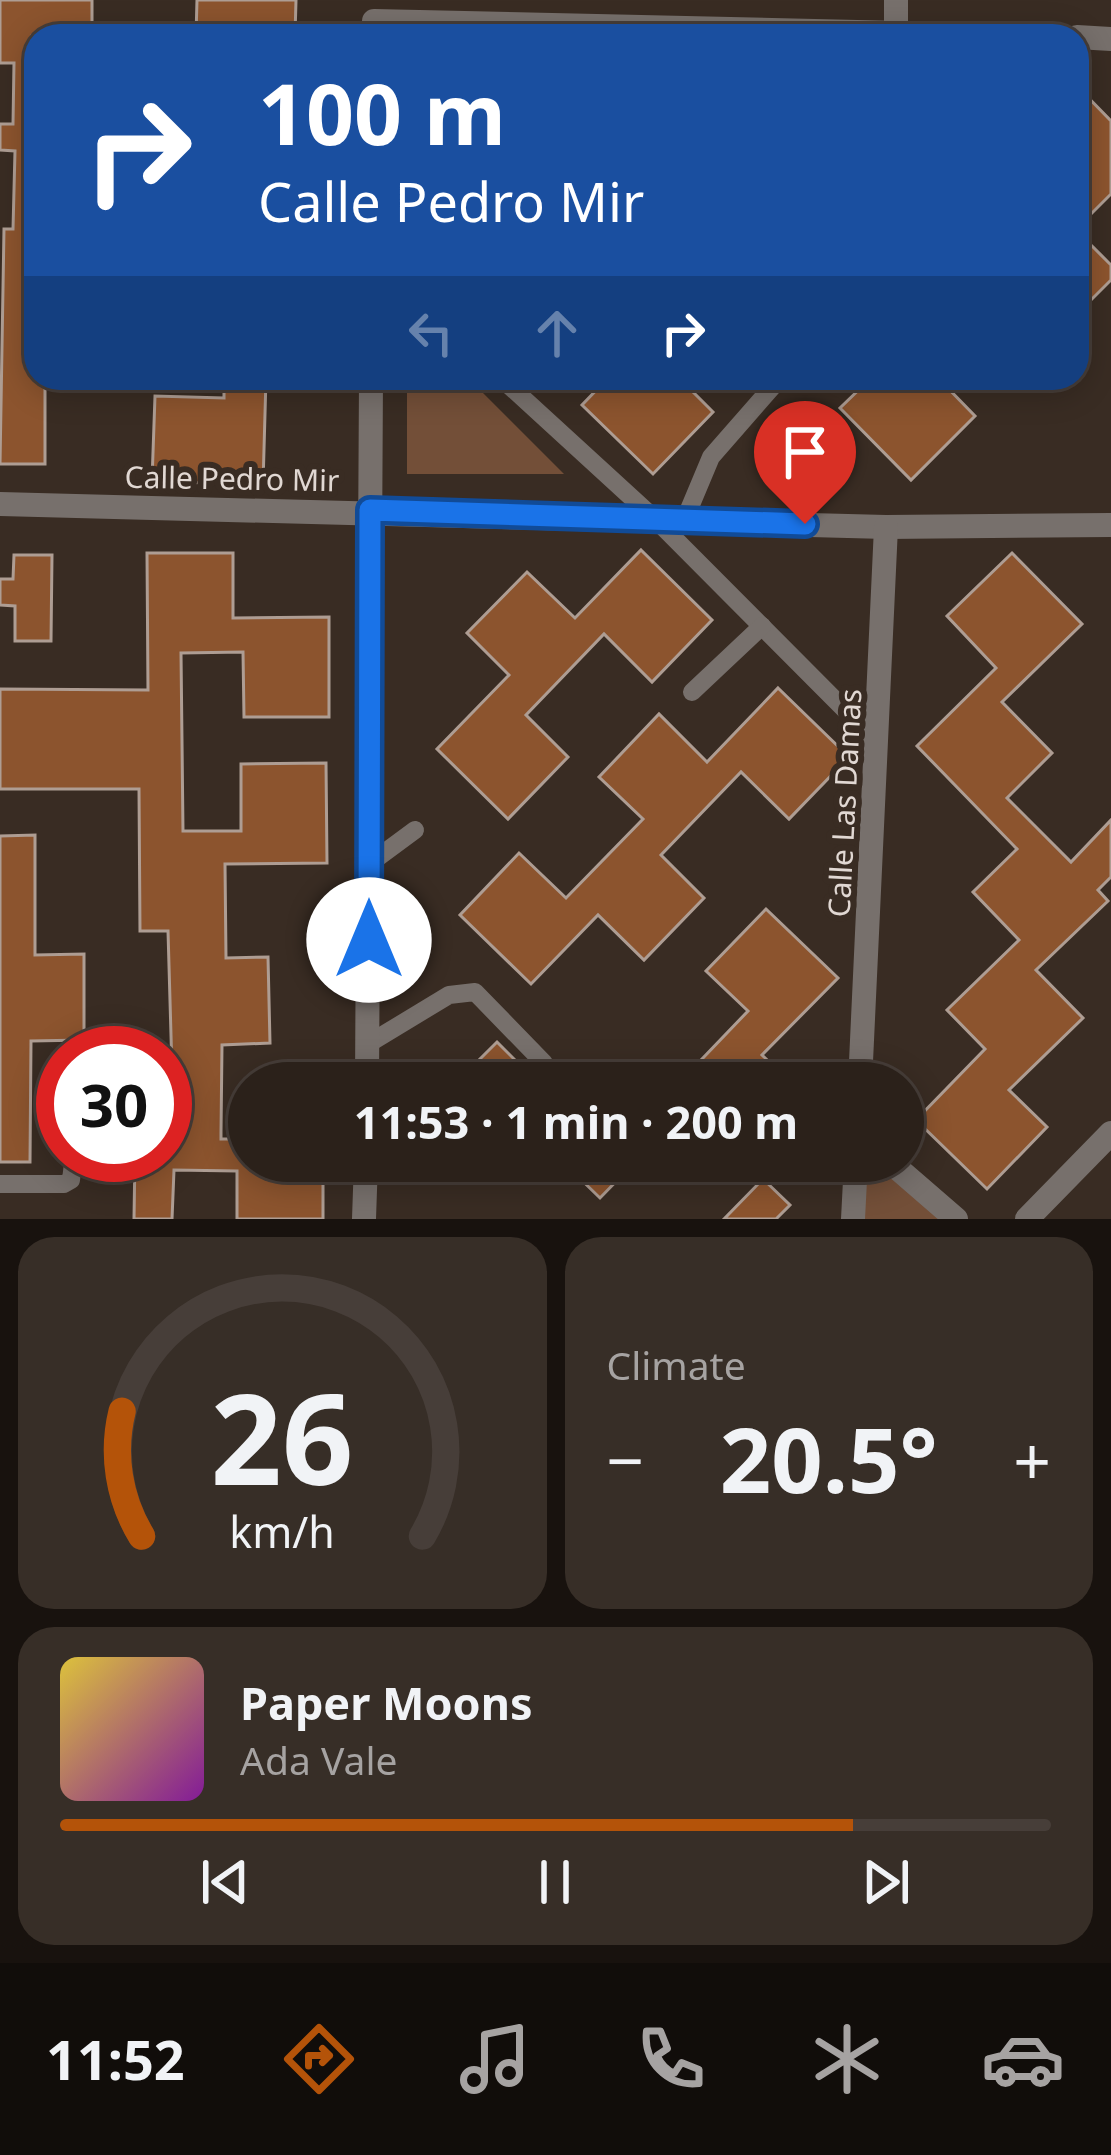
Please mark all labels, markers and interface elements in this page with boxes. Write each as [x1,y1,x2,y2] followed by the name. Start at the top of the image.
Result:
[258,55,506,170] text: 100 m
[60,72,216,228] icon: right
[258,164,644,238] text: Calle Pedro Mir
[398,300,464,366] icon: left
[524,300,590,366] icon: ahead
[650,300,716,366] icon: right
[754,401,856,524] pin
[772,419,838,485] icon: arrive
[124,456,340,500] street label: Calle Pedro Mir
[818,688,870,918] street label: Calle Las Damas
[306,877,432,1003] position arrow
[36,1026,192,1182] speed limit sign: 30
[354,1091,798,1152] text: 11:53 · 1 min · 200 m
[607,1338,746,1391] text: Climate
[211,1352,354,1522] text: 26
[720,1397,938,1519] text: 20.5°
[607,1414,644,1504] text: −
[1013,1414,1051,1504] text: +
[230,1502,335,1561] text: km/h
[240,1672,533,1733] text: Paper Moons
[240,1733,397,1786] text: Ada Vale
[192,1849,258,1915] icon: previous
[522,1849,588,1915] icon: pause
[853,1849,919,1915] icon: next
[277,2017,361,2101] icon: directions
[453,2017,537,2101] icon: music
[629,2017,713,2101] icon: phone
[805,2017,889,2101] icon: climate
[981,2017,1065,2101] icon: car
[46,2022,185,2096] text: 11:52

